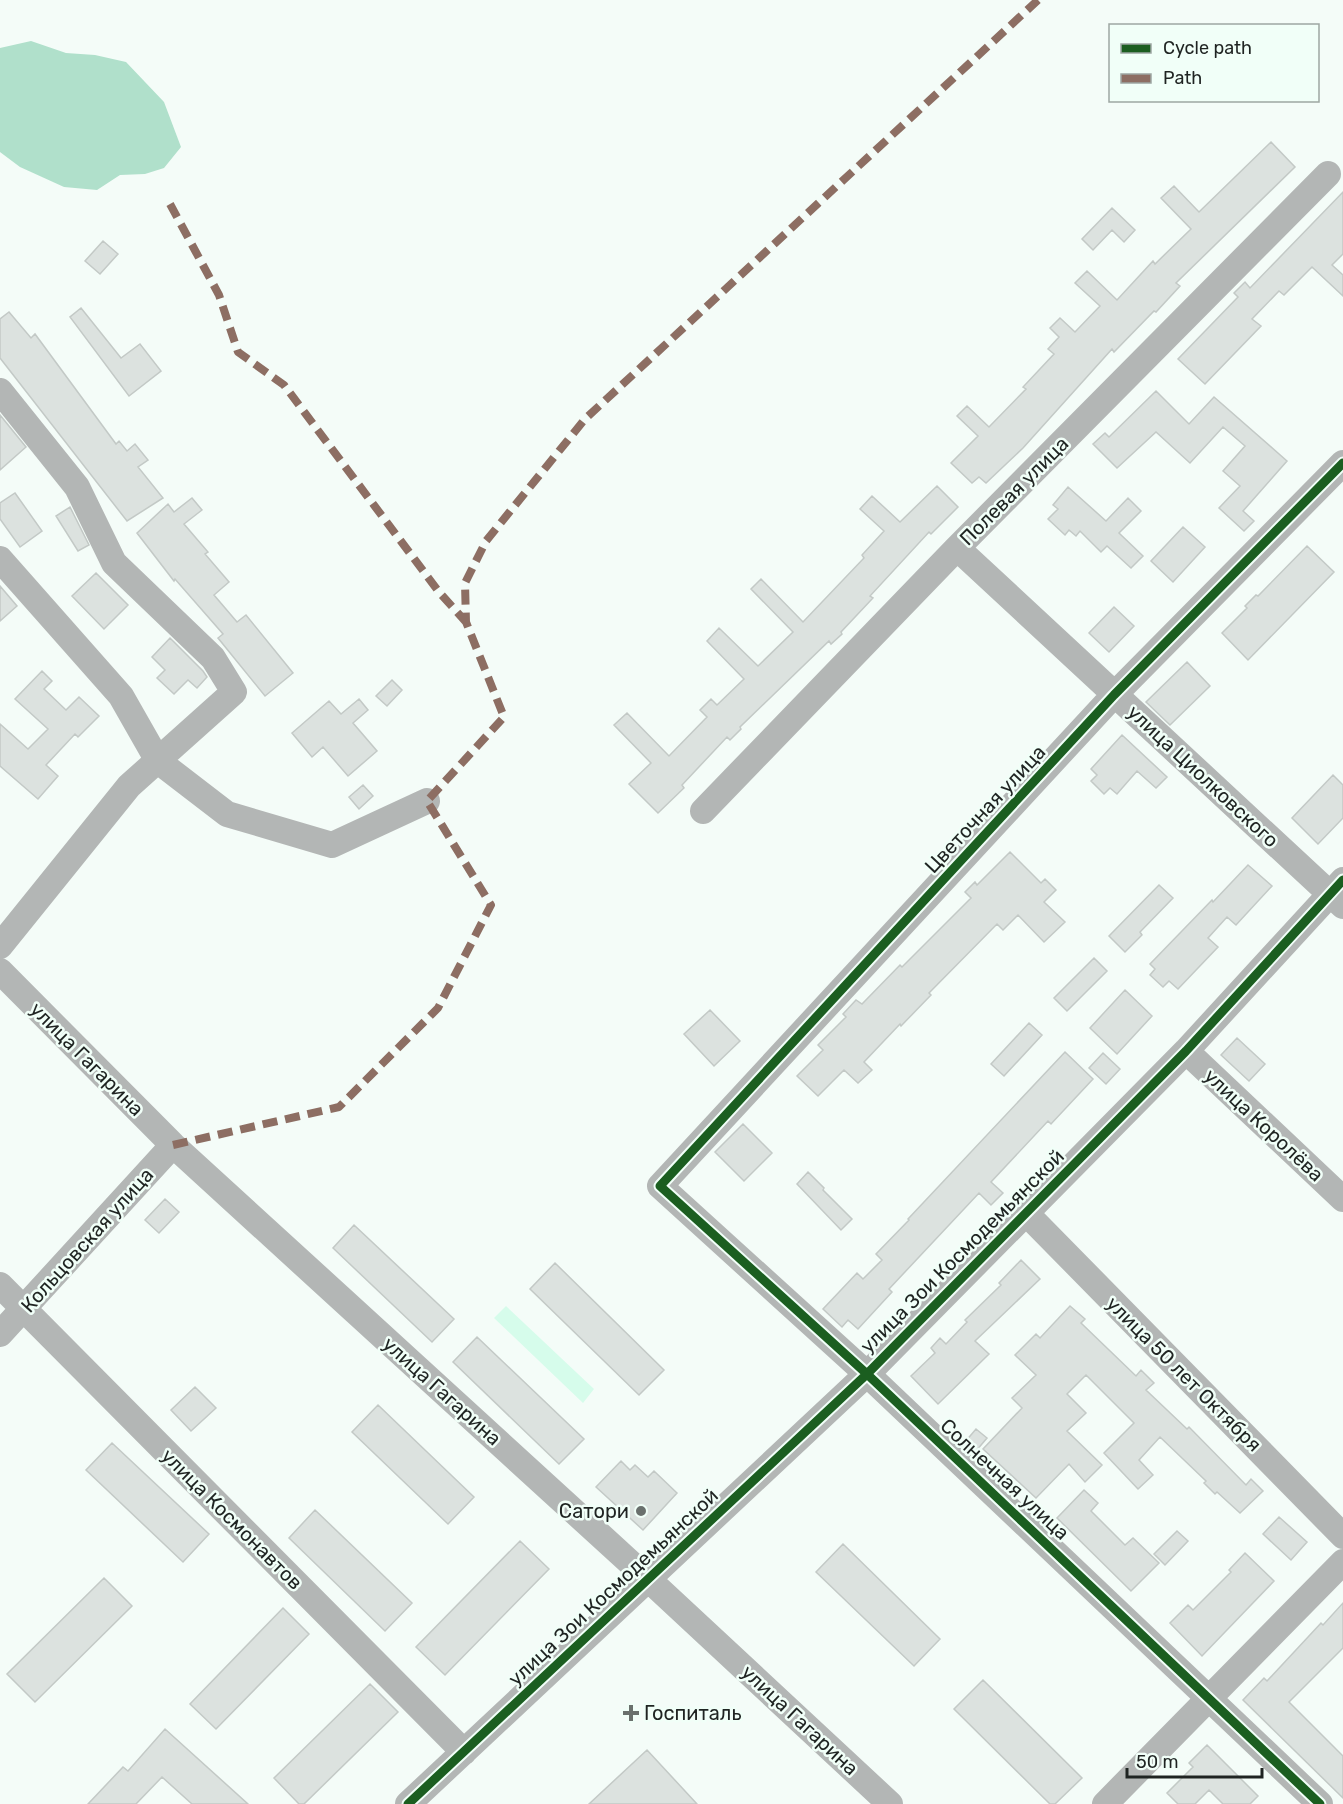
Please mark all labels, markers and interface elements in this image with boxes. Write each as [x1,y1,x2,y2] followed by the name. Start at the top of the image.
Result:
[1109,24,1319,102] legend
[1163,37,1252,59] text: Cycle path
[1163,67,1202,89] text: Path
[955,432,1073,550] street label: Полевая улица
[1123,700,1283,852] street label: улица Циолковского
[919,740,1051,878] street label: Цветочная улица
[25,997,149,1121] street label: улица Гагарина
[1199,1064,1329,1186] street label: улица Королёва
[855,1144,1069,1358] street label: улица Зои Космодемьянской
[16,1163,158,1317] street label: Кольцовская улица
[1101,1291,1267,1457] street label: улица 50 лет Октября
[378,1332,506,1450] street label: улица Гагарина
[936,1413,1074,1545] street label: Солнечная улица
[156,1443,308,1595] street label: улица Космонавтов
[503,1483,723,1691] street label: улица Зои Космодемьянской
[559,1499,629,1523] place label: Сатори
[634,1504,648,1518] marker: Сатори
[737,1660,863,1780] street label: улица Гагарина
[644,1701,741,1725] place label: Госпиталь
[622,1704,640,1722] marker: Госпиталь
[1127,1741,1262,1779] scale bar
[1136,1751,1179,1773] text: 50 m

